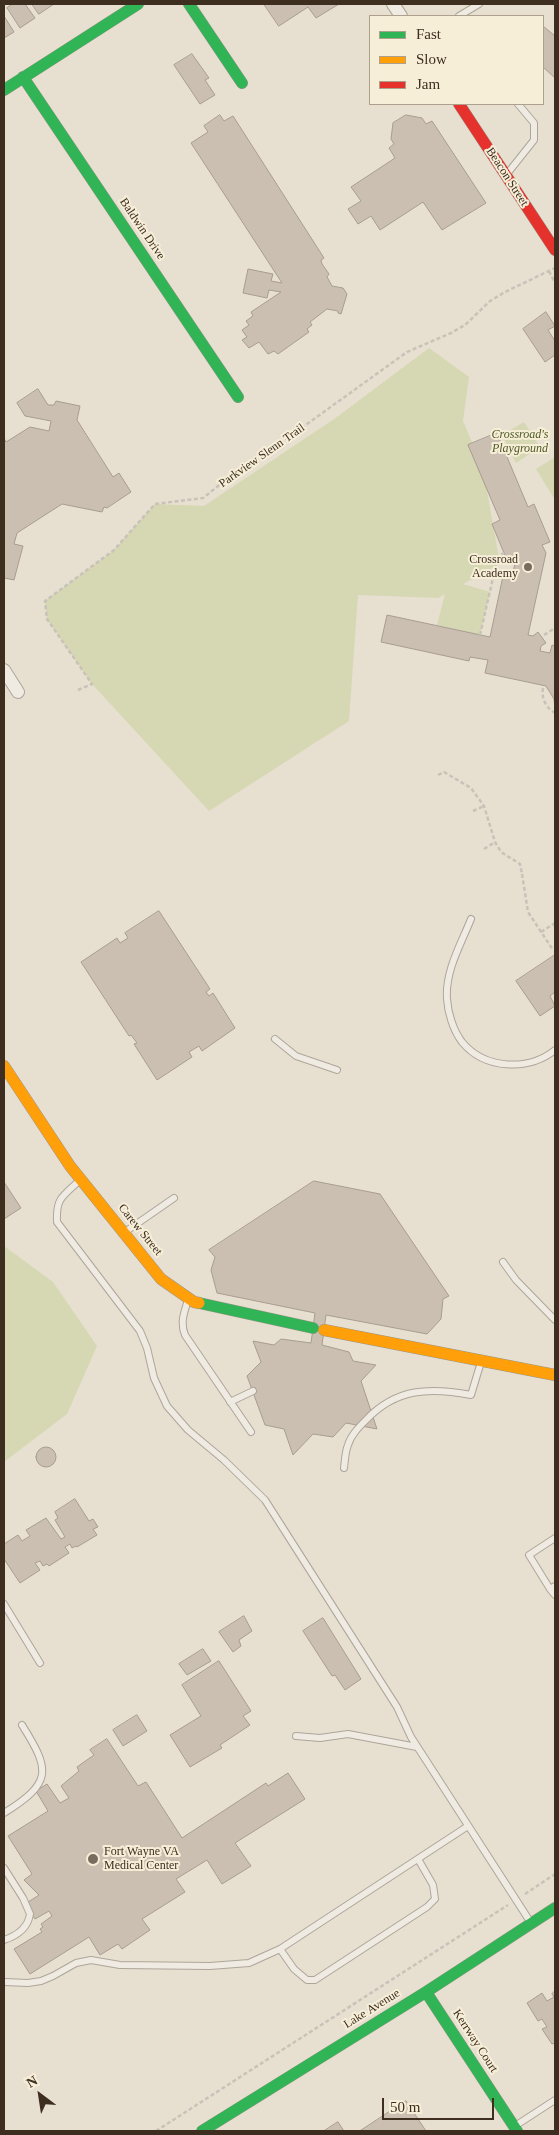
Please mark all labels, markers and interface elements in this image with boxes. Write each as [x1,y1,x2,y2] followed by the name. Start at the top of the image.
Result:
[369,15,544,105] legend
[416,26,441,42] text: Fast
[416,51,447,67] text: Slow
[416,76,440,92] text: Jam
[483,145,531,209] street label: Beacon Street
[116,196,168,262] street label: Baldwin Drive
[216,421,308,491] street label: Parkview Slenn Trail
[491,428,549,456] park label: Crossroad's Playground
[469,553,518,581] place label: Crossroad Academy
[522,561,534,573] marker: Crossroad Academy
[115,1201,165,1259] street label: Carew Street
[104,1845,179,1873] place label: Fort Wayne VA Medical Center
[86,1852,100,1866] marker: Fort Wayne VA Medical Center
[341,1986,403,2032] street label: Lake Avenue
[449,2007,501,2075] street label: Kerrway Court
[15,2070,65,2120] north arrow
[24,2073,40,2091] text: N
[384,2088,496,2120] scale bar
[390,2099,420,2115] text: 50 m

